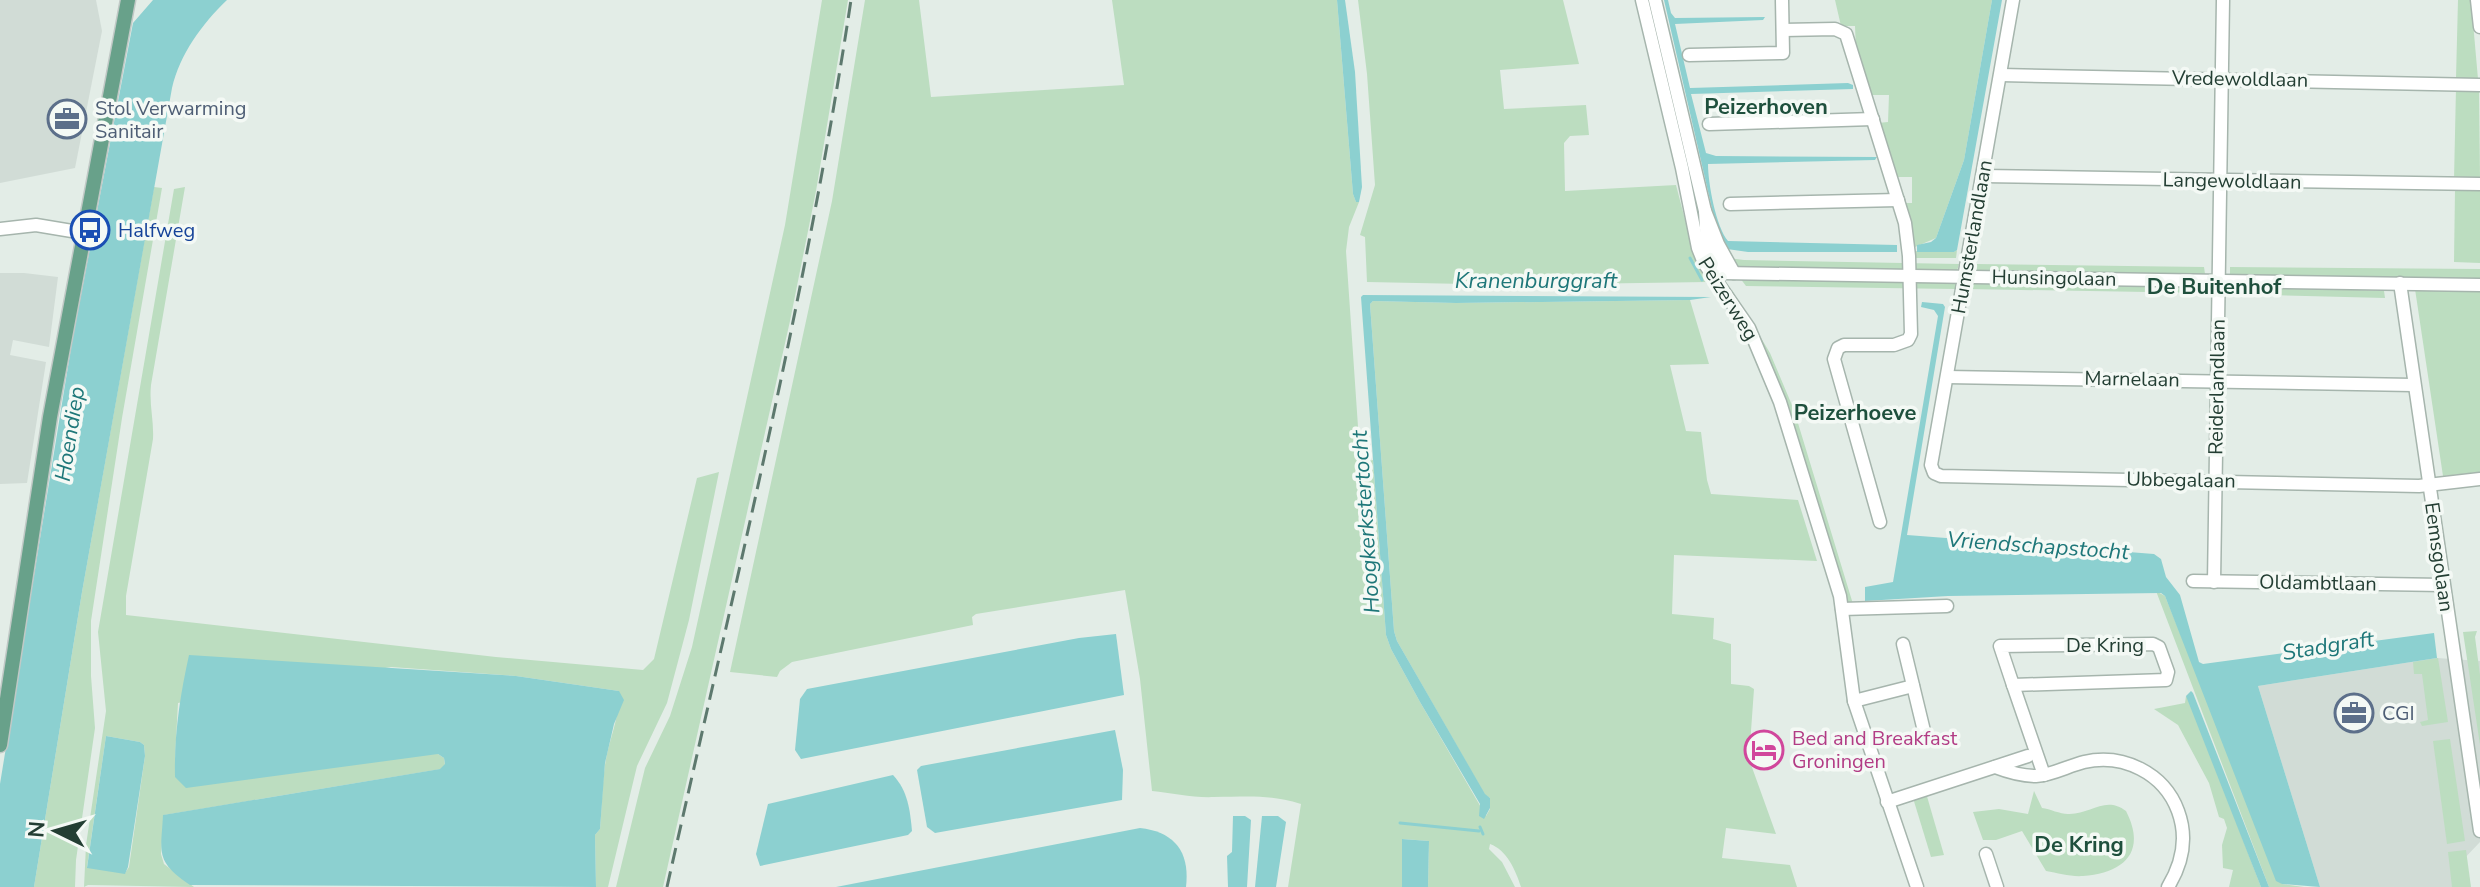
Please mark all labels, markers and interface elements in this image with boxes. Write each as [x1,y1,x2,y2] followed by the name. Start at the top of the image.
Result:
[2171,64,2308,94] street label: Vredewoldlaan
[1704,92,1828,122] district label: Peizerhoven
[95,95,247,145] place label: Stol Verwarming Sanitair
[46,98,88,140] office icon: Stol Verwarming Sanitair
[1945,158,1999,316] street label: Humsterlandlaan
[2162,166,2302,196] street label: Langewoldlaan
[69,209,111,251] bus stop icon: Halfweg
[118,217,195,244] place label: Halfweg
[1692,252,1764,346] street label: Peizerweg
[1991,263,2117,293] street label: Hunsingolaan
[1455,266,1619,296] water label: Kranenburggraft
[2147,272,2282,302] district label: De Buitenhof
[2202,319,2232,455] street label: Reiderlandlaan
[2084,365,2180,393] street label: Marnelaan
[48,384,92,484] water label: Hoendiep
[1794,398,1916,428] district label: Peizerhoeve
[1345,428,1387,615] water label: Hoogkerkstertocht
[2126,466,2236,494] street label: Ubbegalaan
[2418,501,2460,613] street label: Eemsgolaan
[1946,525,2131,567] water label: Vriendschapstocht
[2259,568,2377,598] street label: Oldambtlaan
[2280,624,2377,668] water label: Stadgraft
[2066,632,2144,659] street label: De Kring
[2333,692,2375,734] office icon: CGI
[2382,700,2415,727] place label: CGI
[1792,725,1958,775] place label: Bed and Breakfast Groningen
[1743,729,1785,771] hotel icon: Bed and Breakfast Groningen
[16,791,96,871] north arrow
[21,820,53,839] text: N
[2034,830,2124,860] district label: De Kring

